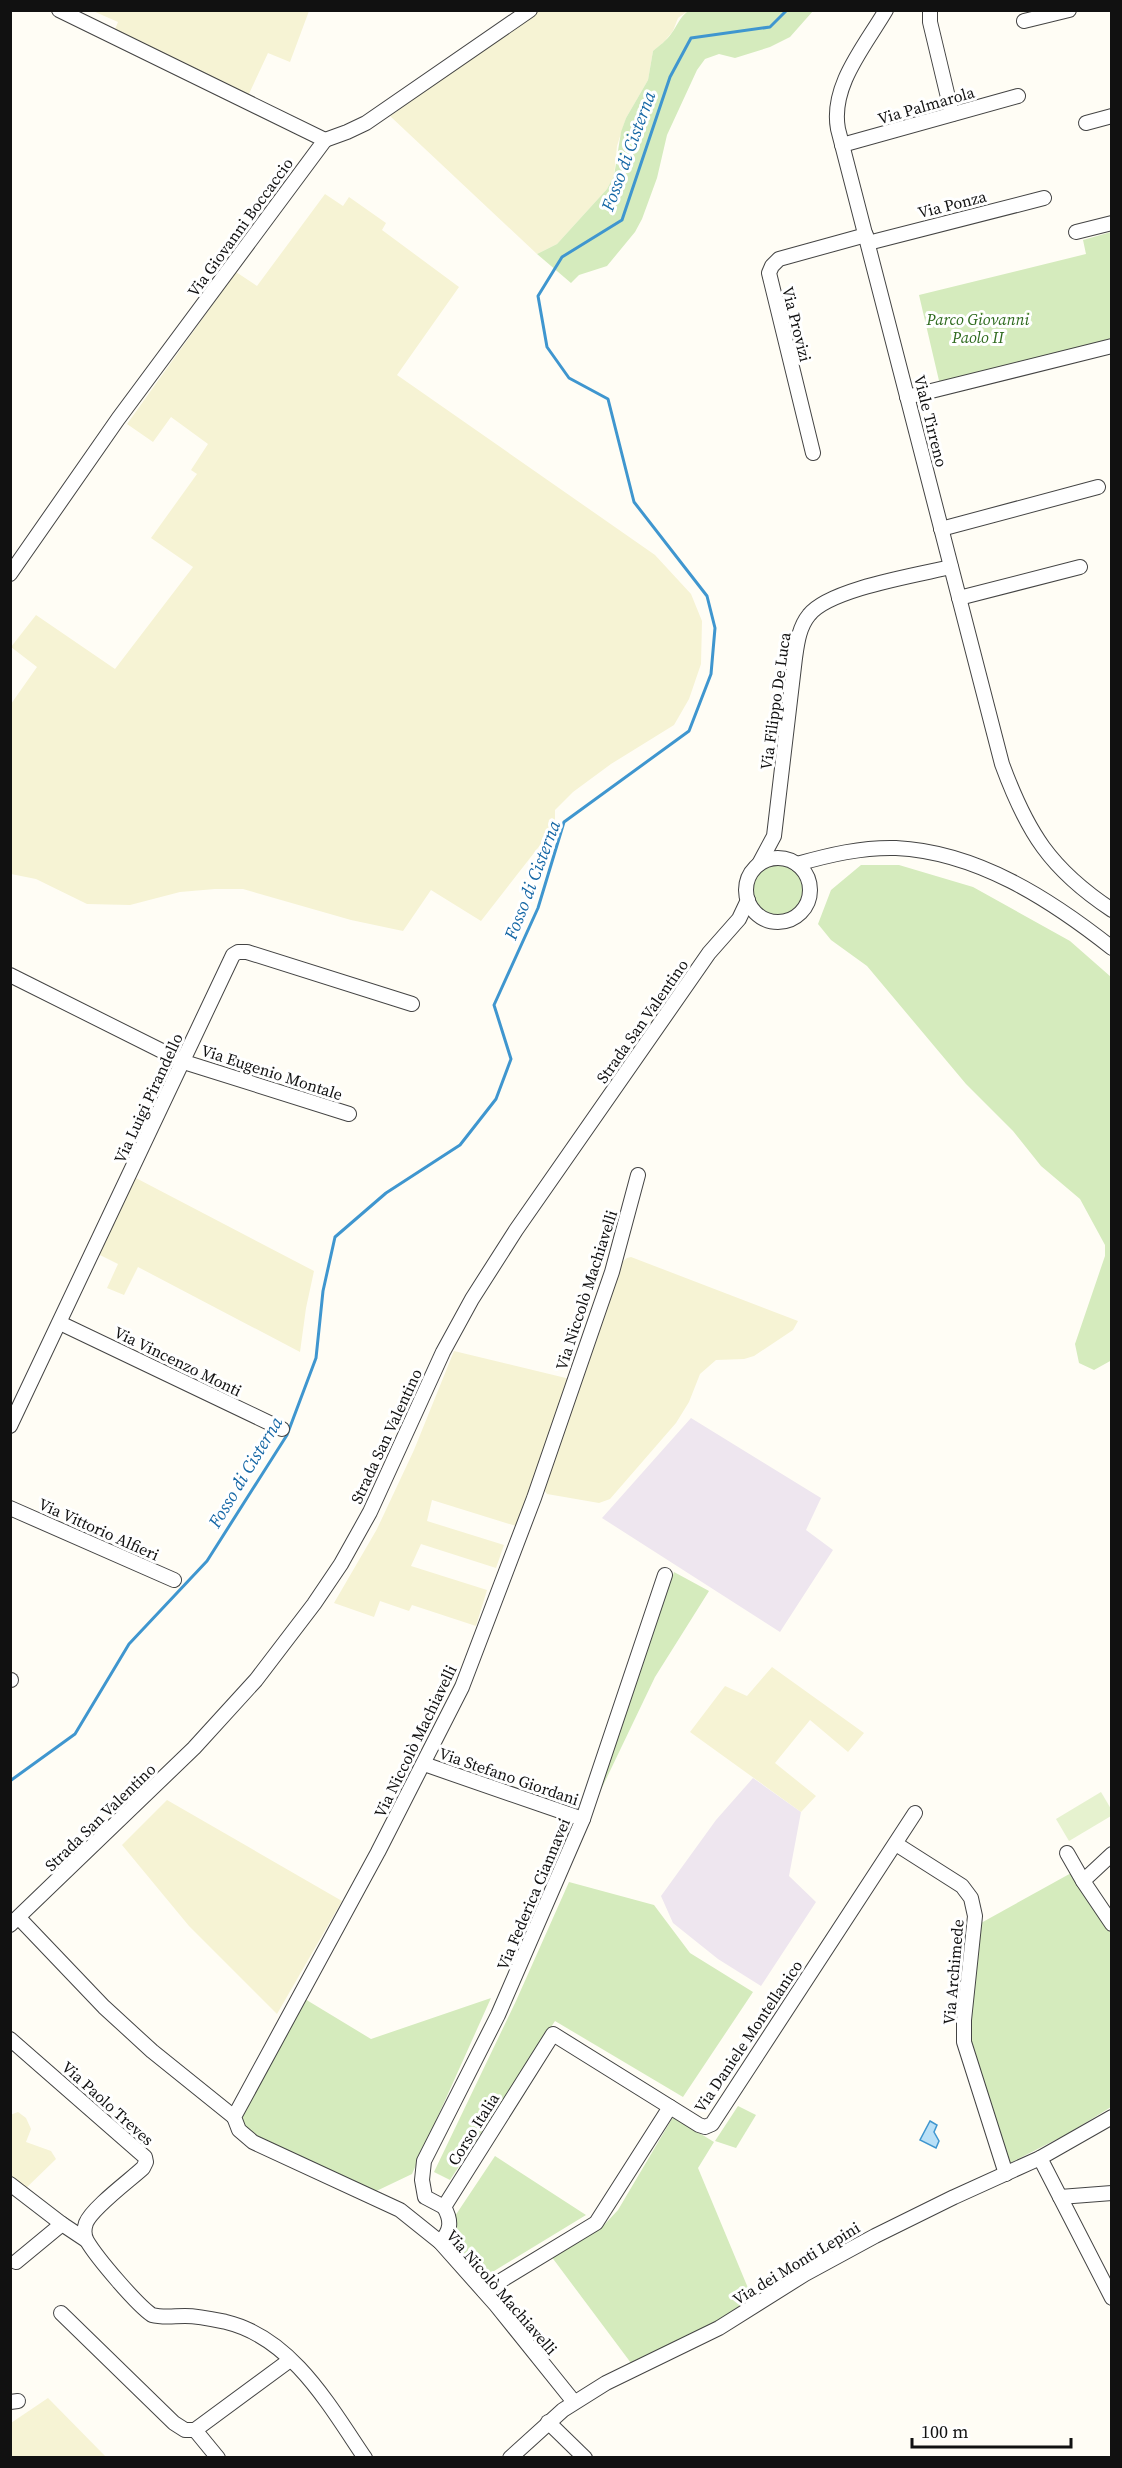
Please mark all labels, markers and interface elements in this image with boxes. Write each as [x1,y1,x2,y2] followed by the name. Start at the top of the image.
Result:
[875,80,978,129] street label: Via Palmarola
[594,87,661,215] water label: Fosso di Cisterna
[182,153,298,301] street label: Via Giovanni Boccaccio
[915,185,989,223] street label: Via Ponza
[777,284,817,364] street label: Via Provizi
[926,308,1030,348] park label: Parco Giovanni Paolo II
[909,373,953,469] street label: Viale Tirreno
[754,630,796,771] street label: Via Filippo De Luca
[497,816,566,944] water label: Fosso di Cisterna
[591,954,693,1087] street label: Strada San Valentino
[108,1029,188,1167] street label: Via Luigi Pirandello
[198,1039,346,1105] street label: Via Eugenio Montale
[550,1207,622,1373] street label: Via Niccolò Machiavelli
[111,1321,246,1401] street label: Via Vincenzo Monti
[345,1365,427,1507] street label: Strada San Valentino
[201,1411,288,1533] water label: Fosso di Cisterna
[35,1493,163,1566] street label: Via Vittorio Alfieri
[368,1661,462,1821] street label: Via Niccolò Machiavelli
[436,1742,582,1810] street label: Via Stefano Giordani
[40,1758,161,1876] street label: Strada San Valentino
[491,1814,575,1973] street label: Via Federica Ciannavei
[937,1918,969,2026] street label: Via Archimede
[689,1955,807,2117] street label: Via Daniele Montellanico
[57,2056,159,2150] street label: Via Paolo Treves
[442,2088,504,2169] street label: Corso Italia
[728,2216,864,2310] street label: Via dei Monti Lepini
[441,2225,563,2360] street label: Via Nicolò Machiavelli
[912,2411,1071,2449] scale bar
[921,2419,968,2444] text: 100 m

